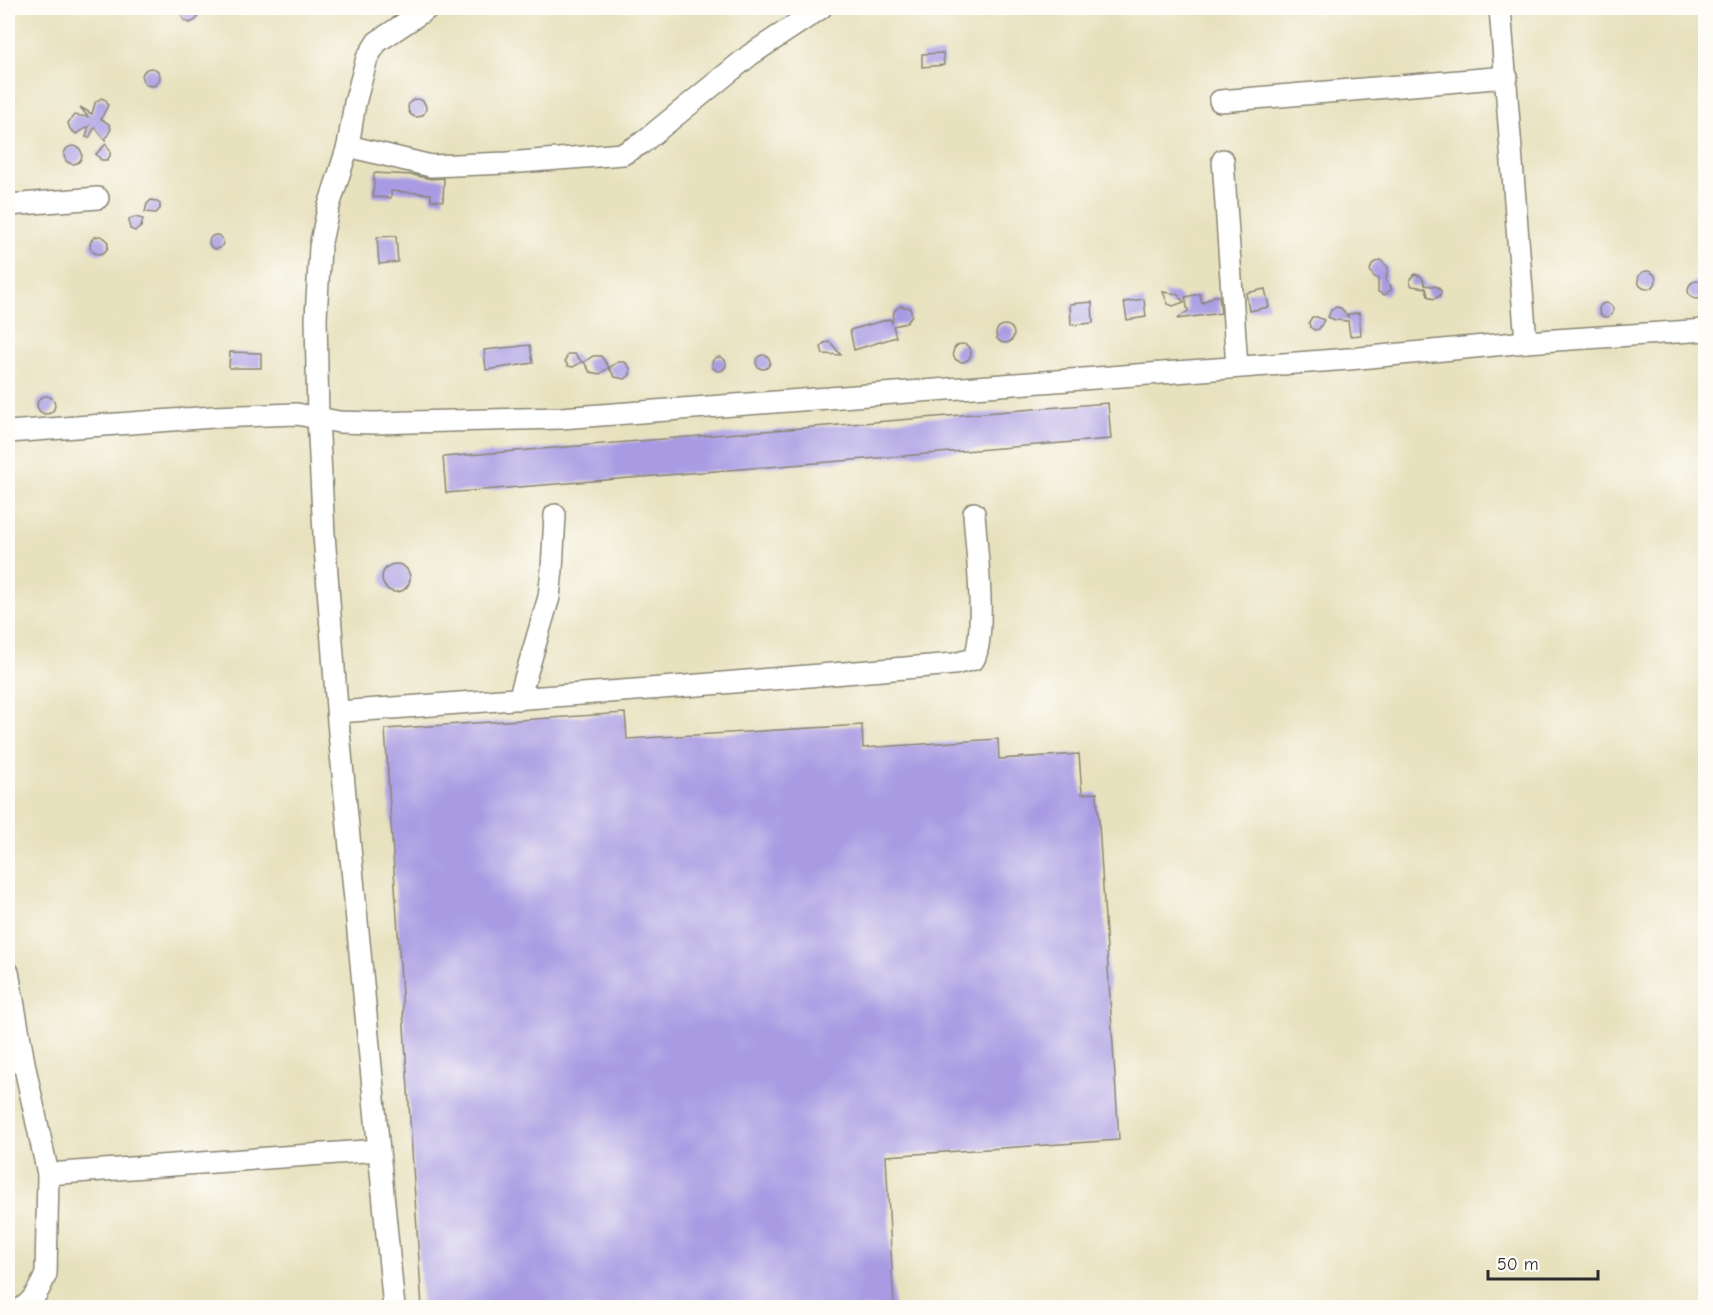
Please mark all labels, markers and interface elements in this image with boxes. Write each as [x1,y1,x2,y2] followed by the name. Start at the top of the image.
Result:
[1488,1243,1598,1281] scale bar
[1497,1254,1539,1275] text: 50 m

